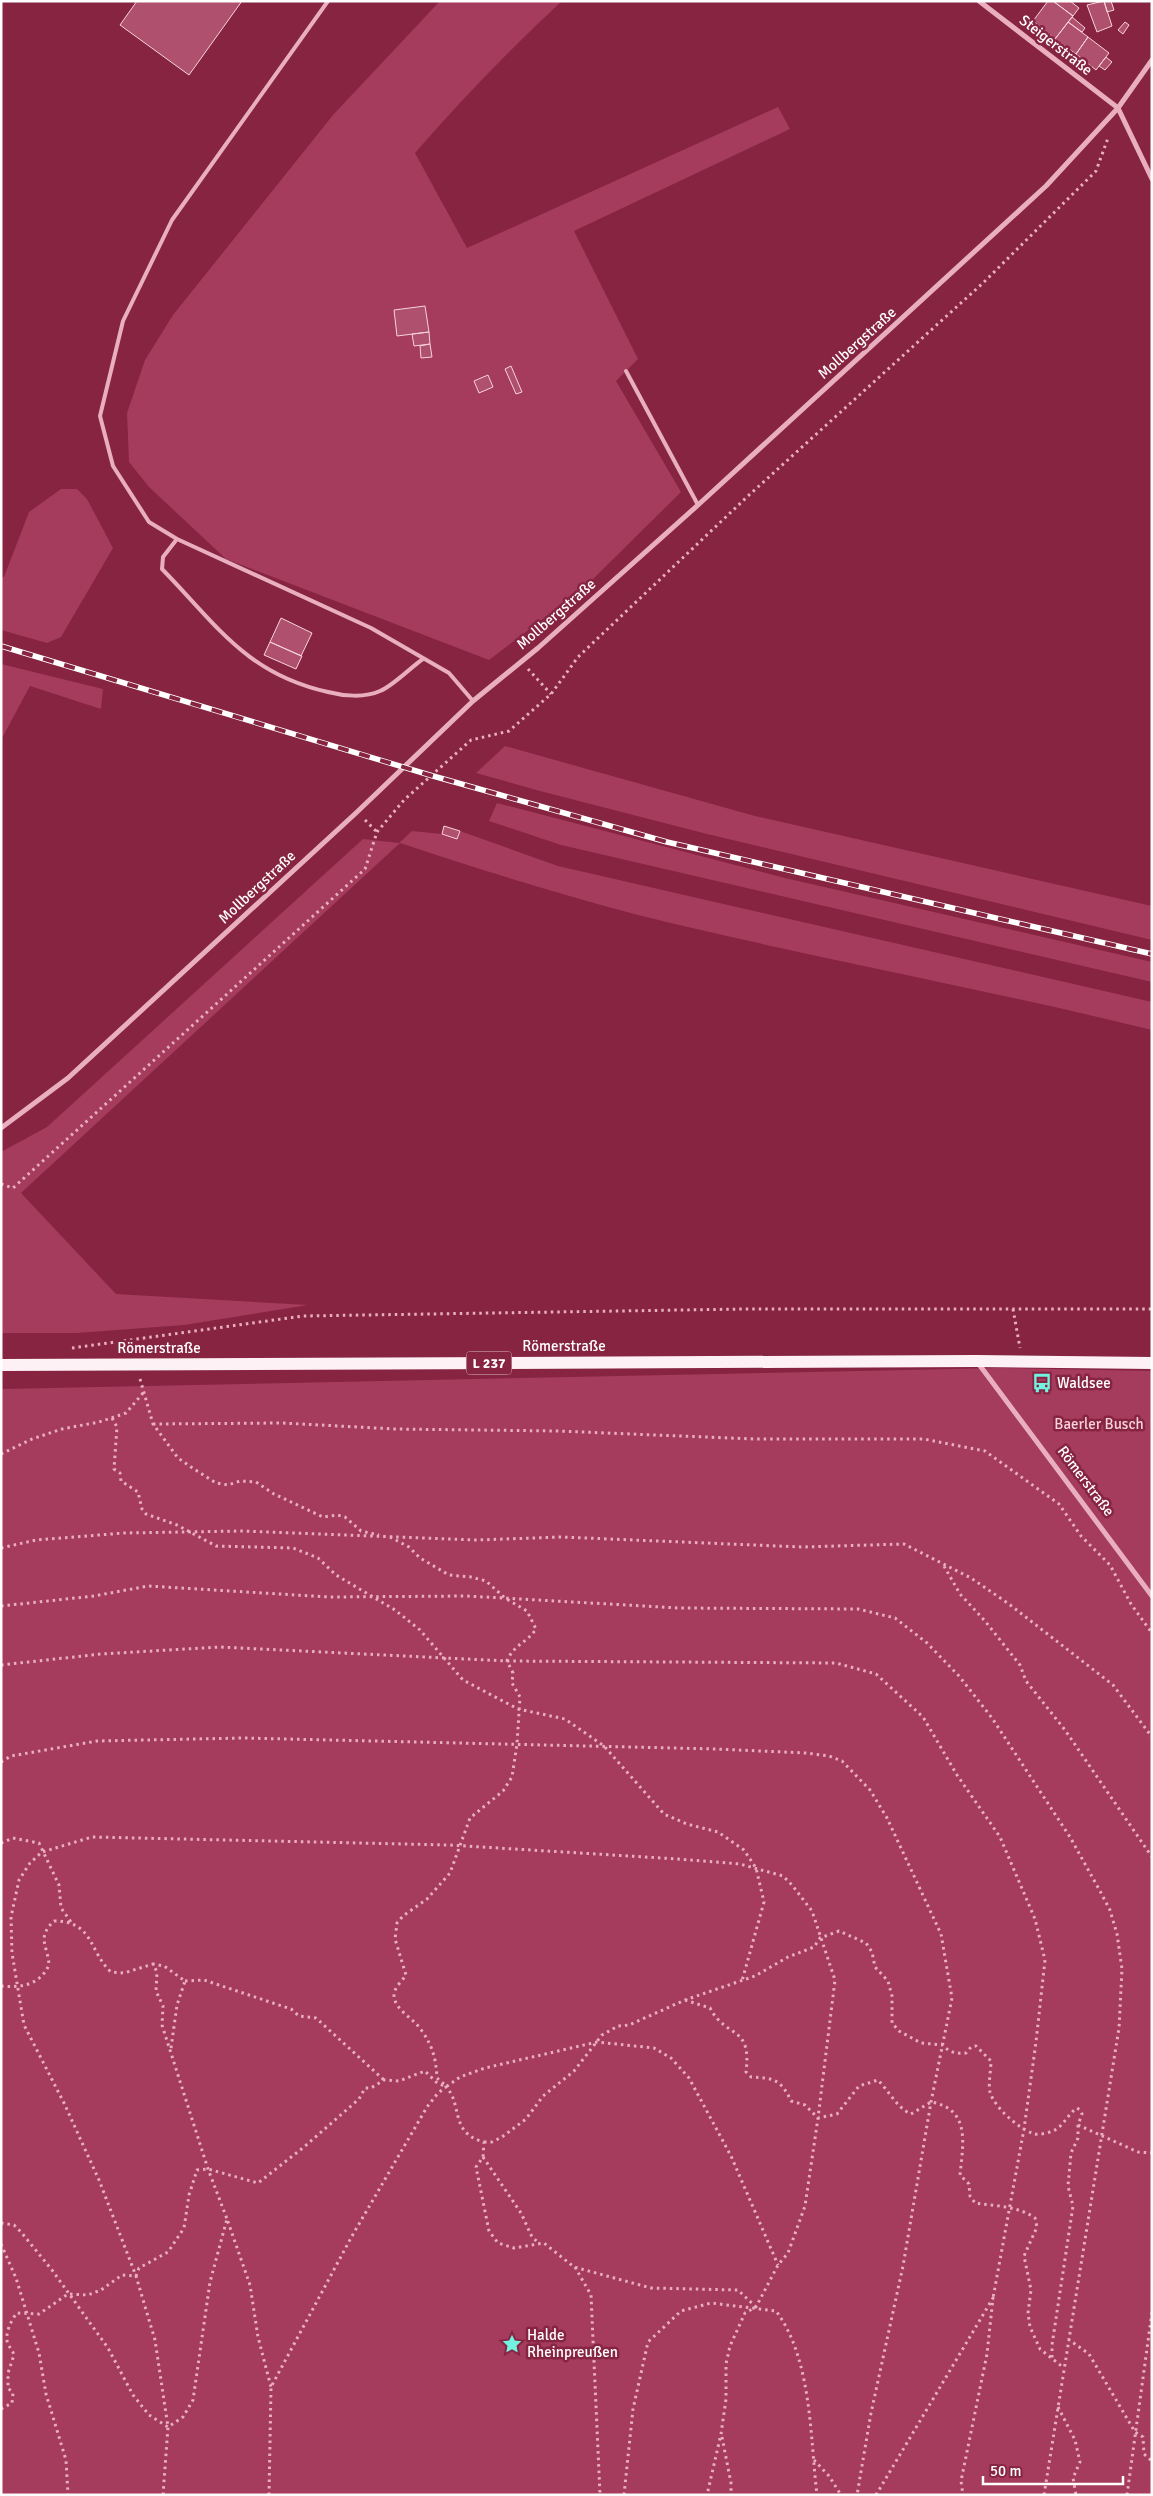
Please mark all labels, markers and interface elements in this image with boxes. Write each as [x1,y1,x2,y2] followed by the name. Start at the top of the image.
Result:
[1016,11,1096,79] street label: Steigerstraße
[814,303,900,383] street label: Mollbergstraße
[513,575,599,653] street label: Mollbergstraße
[215,847,299,927] street label: Mollbergstraße
[522,1337,606,1355] street label: Römerstraße
[117,1339,201,1357] street label: Römerstraße
[466,1352,512,1375] road number: L 237
[1031,1372,1053,1394] bus stop icon: Waldsee
[1057,1374,1111,1392] place label: Waldsee
[1054,1415,1144,1433] park label: Baerler Busch
[1054,1442,1118,1520] street label: Römerstraße
[527,2326,618,2361] place label: Halde Rheinpreußen
[501,2333,523,2355] place icon: Halde Rheinpreußen
[983,2454,1123,2486] scale bar
[990,2462,1021,2480] text: 50 m

